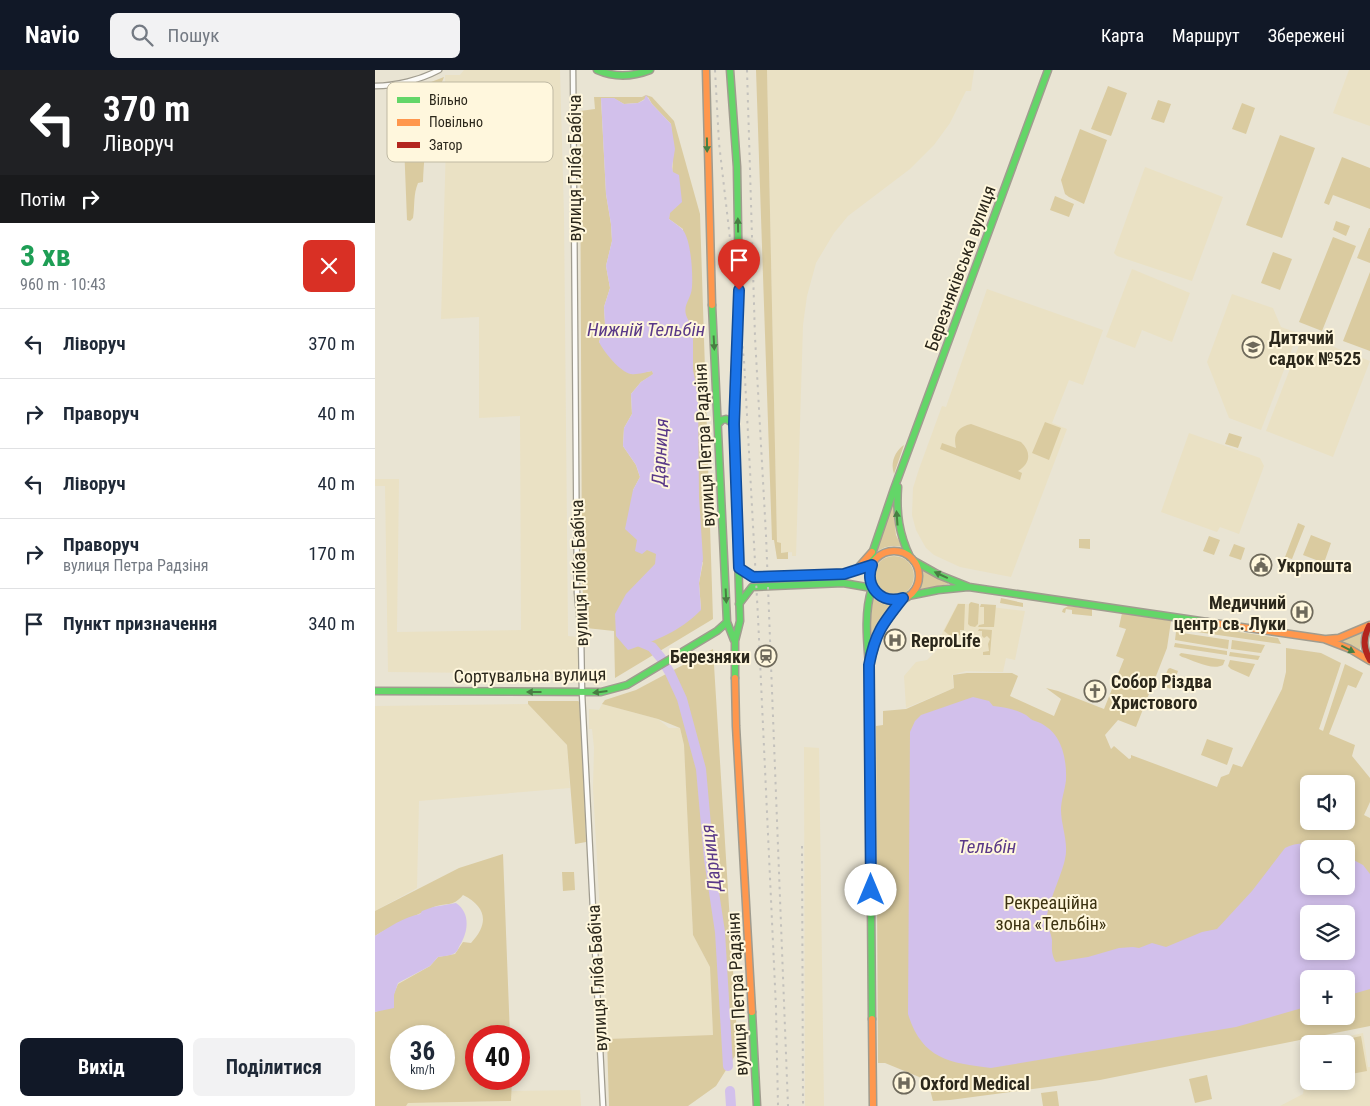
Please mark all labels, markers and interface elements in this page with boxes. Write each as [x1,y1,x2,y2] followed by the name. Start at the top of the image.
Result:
[110,13,460,58] search box
[25,21,80,49] text: Navio
[128,21,156,49] icon: search
[168,24,219,47] text: Пошук
[1101,25,1144,46] text: Карта
[1172,25,1240,46] text: Маршрут
[1268,25,1345,46] text: Збережені
[387,82,553,162] legend
[103,89,190,130] text: 370 m
[20,90,85,155] icon: left
[429,92,468,108] text: Вільно
[564,95,585,241] street label: вулиця Гліба Бабіча
[429,114,483,130] text: Повільно
[103,131,174,156] text: Ліворуч
[429,137,463,153] text: Затор
[704,137,712,153] one-way arrow
[920,182,1000,354] street label: Березняківська вулиця
[76,185,104,213] icon: right
[20,188,66,211] text: Потім
[734,217,742,233] one-way arrow
[20,238,71,273] text: 3 хв
[718,239,760,290] pin
[303,240,355,292] button: close
[725,246,753,274] icon: arrive
[20,275,106,294] text: 960 m · 10:43
[587,318,705,341] water label: Нижній Тельбін
[1269,327,1361,369] place label: Дитячий садок №525
[20,330,48,358] icon: left
[63,332,125,355] text: Ліворуч
[308,332,355,355] text: 370 m
[711,335,719,351] one-way arrow
[1241,335,1265,359] school or university icon: Дитячий садок №525
[689,363,719,527] street label: вулиця Петра Радзіня
[20,400,48,428] icon: right
[63,402,139,425] text: Праворуч
[318,402,355,425] text: 40 m
[647,418,673,488] water label: Дарниця
[20,470,48,498] icon: left
[63,472,125,495] text: Ліворуч
[318,472,355,495] text: 40 m
[566,499,592,647] street label: вулиця Гліба Бабіча
[893,509,901,525] one-way arrow
[63,533,139,556] text: Праворуч
[20,540,48,568] icon: right
[308,542,355,565] text: 170 m
[1249,553,1273,577] public building icon: Укрпошта
[1277,555,1352,576] place label: Укрпошта
[63,556,209,575] text: вулиця Петра Радзіня
[934,571,948,579] one-way arrow
[722,588,730,604] one-way arrow
[1174,592,1286,634] place label: Медичний центр св. Луки
[1290,600,1314,624] hospital icon: Медичний центр св. Луки
[20,610,48,638] icon: arrive
[63,612,217,635] text: Пункт призначення
[308,612,355,635] text: 340 m
[883,628,907,652] hospital icon: ReproLife
[911,630,981,651] place label: ReproLife
[754,644,778,668] station icon: Березняки
[1340,645,1355,653] one-way arrow
[670,646,750,667] place label: Березняки
[453,663,607,687] street label: Сортувальна вулиця
[1111,671,1212,713] place label: Собор Різдва Христового
[1083,679,1107,703] church icon: Собор Різдва Христового
[525,688,541,696] one-way arrow
[592,688,608,696] one-way arrow
[1300,775,1355,1090] map controls
[1300,775,1355,830] button: sound
[695,823,727,895] water label: Дарниця
[958,835,1016,858] water label: Тельбін
[1300,840,1355,895] button: search
[844,863,896,915] position arrow
[996,892,1106,934] park label: Рекреаційна зона «Тельбін»
[583,904,611,1052] street label: вулиця Гліба Бабіча
[1300,905,1355,960] button: layers
[722,912,752,1076] street label: вулиця Петра Радзіня
[1300,970,1355,1025] button: +
[465,1025,530,1090] speed limit sign: 40
[1300,1035,1355,1090] button: −
[410,1037,435,1066] text: 36
[20,1038,183,1096] button: Вихід
[193,1038,355,1096] button: Поділитися
[410,1063,435,1077] text: km/h
[892,1071,916,1095] hospital icon: Oxford Medical
[920,1073,1030,1094] place label: Oxford Medical

